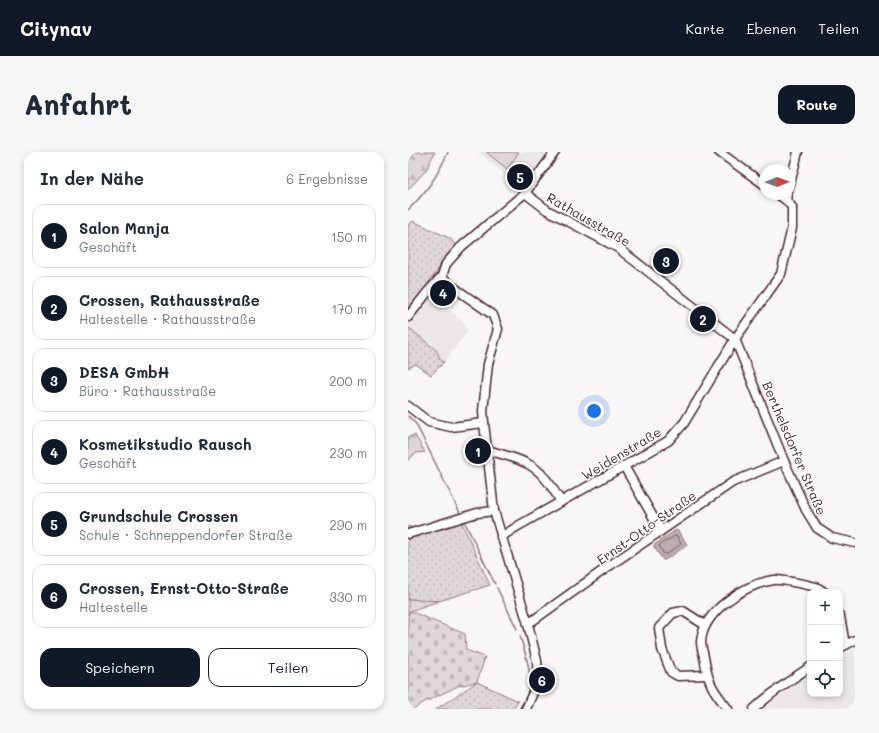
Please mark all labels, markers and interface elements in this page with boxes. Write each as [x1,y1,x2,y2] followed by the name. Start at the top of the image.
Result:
[20,16,92,41] text: Citynav
[685,19,725,38] text: Karte
[747,19,796,38] text: Ebenen
[818,19,859,38] text: Teilen
[778,85,855,124] button: Route
[24,86,132,122] text: Anfahrt
[507,162,533,192] pin: 5
[759,164,795,200] north arrow
[40,167,144,189] text: In der Nähe
[286,170,368,187] text: 6 Ergebnisse
[544,188,634,250] street label: Rathausstraße
[79,218,170,238] text: Salon Manja
[51,228,57,245] text: 1
[331,228,367,245] text: 150 m
[79,238,137,255] text: Geschäft
[653,246,679,276] pin: 3
[430,278,456,308] pin: 4
[79,290,260,310] text: Crossen, Rathausstraße
[50,300,58,317] text: 2
[331,300,367,317] text: 170 m
[690,304,716,334] pin: 2
[79,310,256,327] text: Haltestelle · Rathausstraße
[79,362,170,382] text: DESA GmbH
[50,372,58,389] text: 3
[329,372,367,389] text: 200 m
[759,379,831,517] street label: Berthelsdorfer Straße
[79,382,216,399] text: Büro · Rathausstraße
[584,401,604,421] your location
[578,423,664,483] street label: Weidenstraße
[79,434,252,454] text: Kosmetikstudio Rausch
[465,436,491,466] pin: 1
[50,444,58,461] text: 4
[330,444,367,461] text: 230 m
[79,454,137,471] text: Geschäft
[593,486,699,568] street label: Ernst-Otto-Straße
[79,506,238,526] text: Grundschule Crossen
[50,516,58,533] text: 5
[330,516,367,533] text: 290 m
[79,526,293,543] text: Schule · Schneppendorfer Straße
[79,578,289,598] text: Crossen, Ernst-Otto-Straße
[50,588,58,605] text: 6
[329,588,367,605] text: 330 m
[807,589,843,697] map controls
[807,589,843,625] button: +
[79,598,148,615] text: Haltestelle
[807,625,843,661] button: −
[40,648,200,687] button: Speichern
[208,648,368,687] button: Teilen
[807,661,843,697] button: locate
[529,665,555,695] pin: 6

